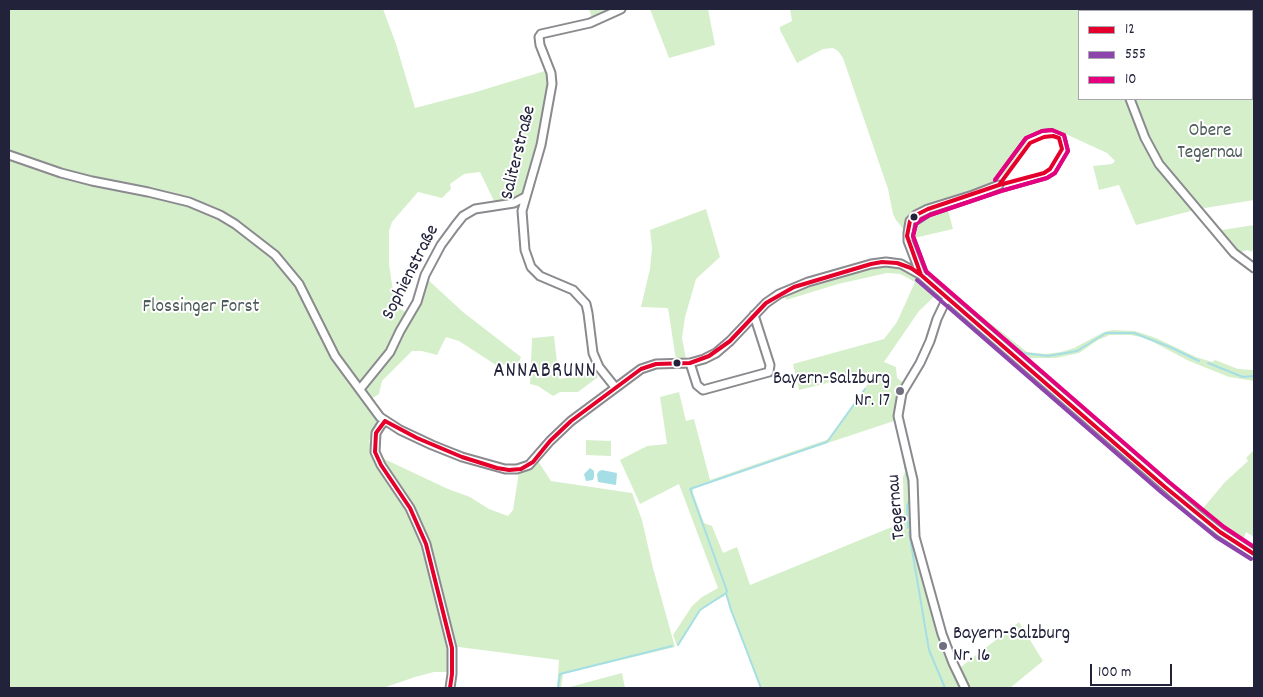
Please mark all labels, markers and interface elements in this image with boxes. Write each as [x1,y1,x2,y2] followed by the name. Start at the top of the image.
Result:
[1078,10,1253,100] legend
[1125,19,1135,41] text: 12
[1125,44,1146,66] text: 555
[1125,69,1136,91] text: 10
[497,104,543,202] street label: Saliterstraße
[1177,121,1243,165] park label: Obere Tegernau
[909,212,919,222] unlabelled marker
[378,222,446,324] street label: Sophienstraße
[143,297,259,319] park label: Flossinger Forst
[672,358,682,368] unlabelled marker
[492,360,598,386] district label: ANNABRUNN
[773,369,890,413] place label: Bayern-Salzburg Nr. 17
[894,385,906,397] marker: Bayern-Salzburg Nr. 17
[884,473,912,541] street label: Tegernau
[953,624,1070,668] place label: Bayern-Salzburg Nr. 16
[937,640,949,652] marker: Bayern-Salzburg Nr. 16
[1093,654,1176,686] scale bar
[1098,662,1131,684] text: 100 m

